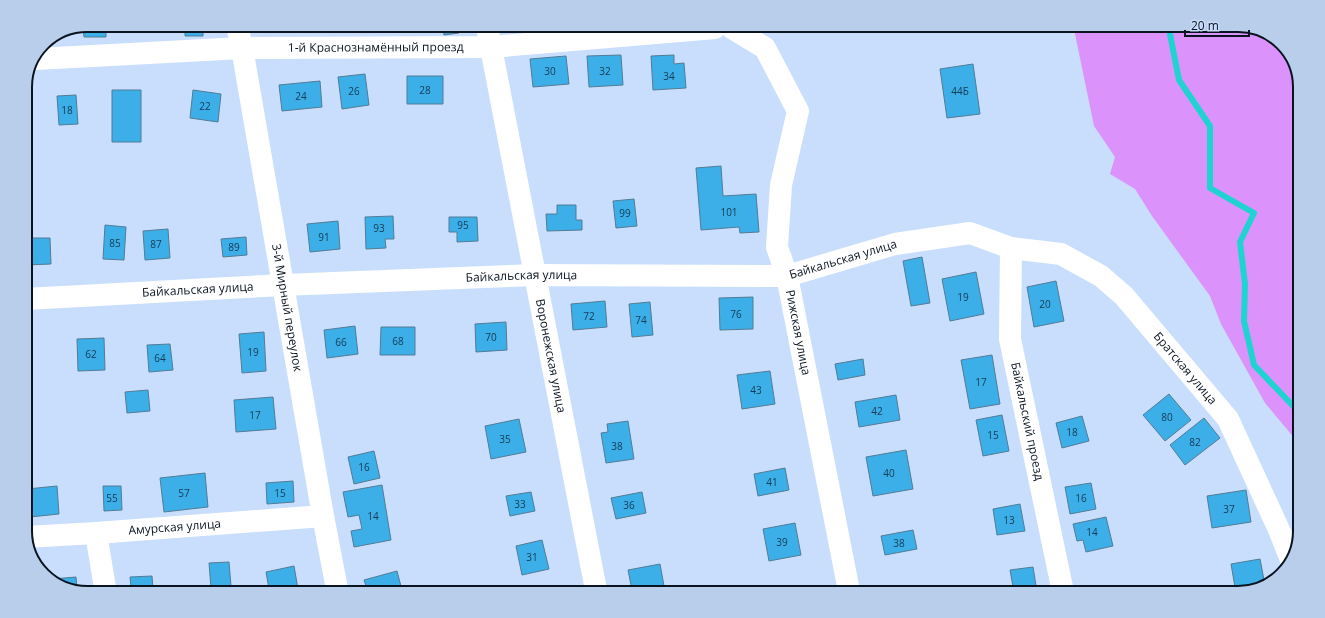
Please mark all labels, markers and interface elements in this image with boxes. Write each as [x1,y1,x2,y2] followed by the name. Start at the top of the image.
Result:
[1185,12,1249,38] scale bar
[1191,17,1219,34] text: 20 m
[288,38,464,56] street label: 1-й Краснознамённый проезд
[544,64,556,78] house number: 30
[599,64,611,78] house number: 32
[663,69,675,83] house number: 34
[419,83,431,97] house number: 28
[348,84,360,98] house number: 26
[951,84,969,98] house number: 44Б
[295,89,307,103] house number: 24
[199,99,211,113] house number: 22
[61,103,73,117] house number: 18
[720,205,738,219] house number: 101
[619,206,631,220] house number: 99
[457,218,469,232] house number: 95
[373,221,385,235] house number: 93
[318,230,330,244] house number: 91
[787,235,899,283] street label: Байкальская улица
[109,236,121,250] house number: 85
[150,237,162,251] house number: 87
[228,240,240,254] house number: 89
[268,242,307,374] street label: 3-й Мирный переулок
[465,266,577,286] street label: Байкальская улица
[142,278,254,301] street label: Байкальская улица
[782,288,815,377] street label: Рижская улица
[957,290,969,304] house number: 19
[532,297,571,414] street label: Воронежская улица
[1039,297,1051,311] house number: 20
[730,307,742,321] house number: 76
[583,309,595,323] house number: 72
[635,313,647,327] house number: 74
[1150,328,1221,408] street label: Братская улица
[485,330,497,344] house number: 70
[392,334,404,348] house number: 68
[335,335,347,349] house number: 66
[247,345,259,359] house number: 19
[85,347,97,361] house number: 62
[154,351,166,365] house number: 64
[1007,360,1048,482] street label: Байкальский проезд
[975,375,987,389] house number: 17
[750,383,762,397] house number: 43
[871,404,883,418] house number: 42
[249,408,261,422] house number: 17
[1161,410,1173,424] house number: 80
[1066,425,1078,439] house number: 18
[987,428,999,442] house number: 15
[499,432,511,446] house number: 35
[1189,435,1201,449] house number: 82
[611,439,623,453] house number: 38
[358,460,370,474] house number: 16
[883,466,895,480] house number: 40
[766,475,778,489] house number: 41
[178,486,190,500] house number: 57
[274,486,286,500] house number: 15
[106,491,118,505] house number: 55
[1075,491,1087,505] house number: 16
[514,497,526,511] house number: 33
[623,498,635,512] house number: 36
[1223,502,1235,516] house number: 37
[367,509,379,523] house number: 14
[1003,513,1015,527] house number: 13
[128,515,222,539] street label: Амурская улица
[1086,525,1098,539] house number: 14
[776,535,788,549] house number: 39
[893,536,905,550] house number: 38
[526,550,538,564] house number: 31

